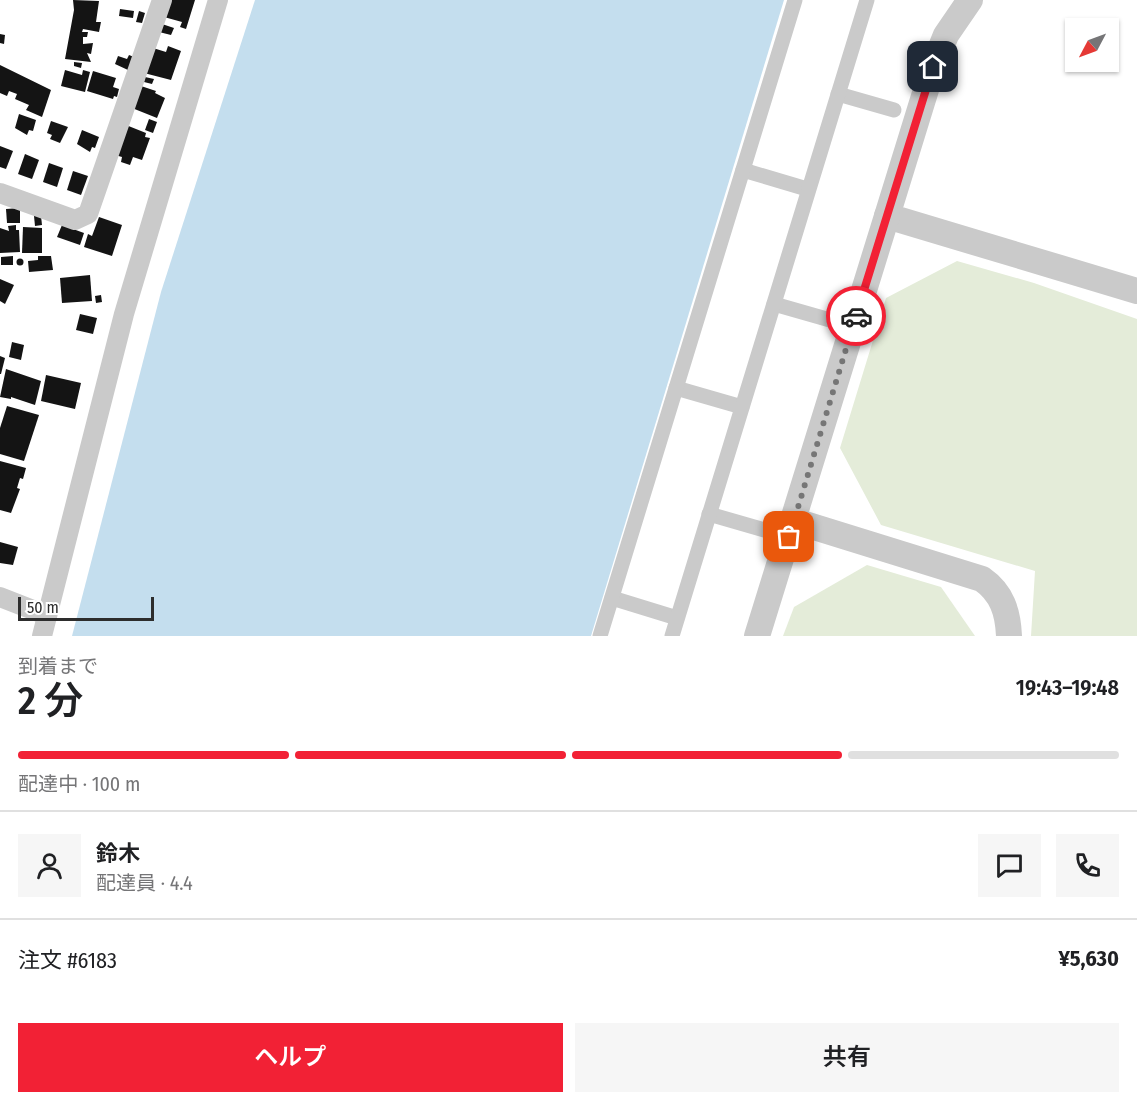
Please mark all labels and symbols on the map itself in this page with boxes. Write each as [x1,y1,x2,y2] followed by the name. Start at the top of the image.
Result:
[1065,18,1119,72] north arrow
[907,41,958,92] pin
[826,286,886,346] courier
[763,511,814,562] pin
[18,594,154,622] scale bar

